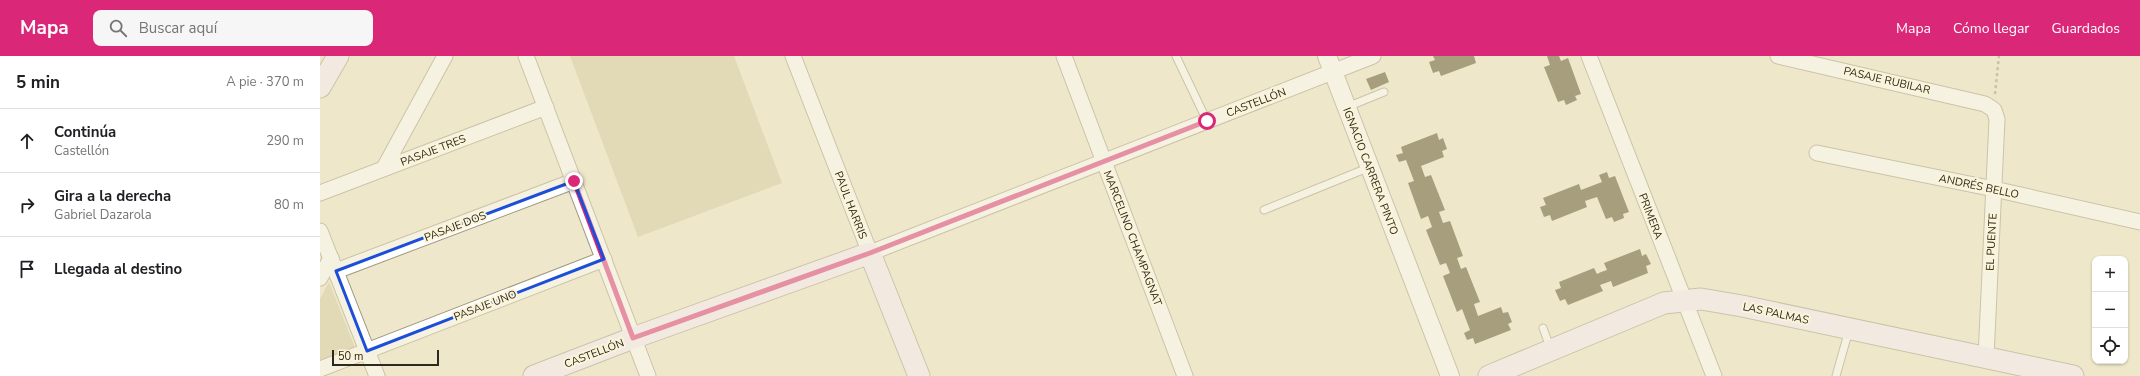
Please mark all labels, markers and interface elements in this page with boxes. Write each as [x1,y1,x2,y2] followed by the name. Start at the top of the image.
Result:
[93,10,373,46] search box
[20,15,69,41] text: Mapa
[107,17,129,39] icon: search
[139,18,217,38] text: Buscar aquí
[1896,19,1931,38] text: Mapa
[1953,19,2029,38] text: Cómo llegar
[2051,19,2120,38] text: Guardados
[1842,63,1932,98] street label: PASAJE RUBILAR
[16,71,60,94] text: 5 min
[226,73,304,91] text: A pie · 370 m
[1224,83,1288,121] street label: CASTELLÓN
[1339,105,1402,237] street label: IGNACIO CARRERA PINTO
[1198,112,1216,130] route start
[54,122,116,142] text: Continúa
[16,130,38,152] icon: ahead
[398,131,468,170] street label: PASAJE TRES
[266,132,304,150] text: 290 m
[54,142,109,160] text: Castellón
[1100,168,1165,308] street label: MARCELINO CHAMPAGNAT
[831,169,870,242] street label: PAUL HARRIS
[1938,170,2020,202] street label: ANDRÉS BELLO
[565,172,583,190] route end
[54,186,171,206] text: Gira a la derecha
[1635,191,1666,241] street label: PRIMERA
[16,194,38,216] icon: right
[274,196,304,214] text: 80 m
[54,206,152,224] text: Gabriel Dazarola
[422,208,489,245] street label: PASAJE DOS
[1982,213,2001,271] street label: EL PUENTE
[2092,256,2128,364] map controls
[2092,256,2128,292] button: +
[16,258,38,280] icon: arrive
[54,259,182,279] text: Llegada al destino
[451,287,519,324] street label: PASAJE UNO
[2092,292,2128,328] button: −
[1741,299,1811,328] street label: LAS PALMAS
[2092,328,2128,364] button: locate
[562,334,626,372] street label: CASTELLÓN
[332,348,439,367] scale bar
[338,349,363,364] text: 50 m

